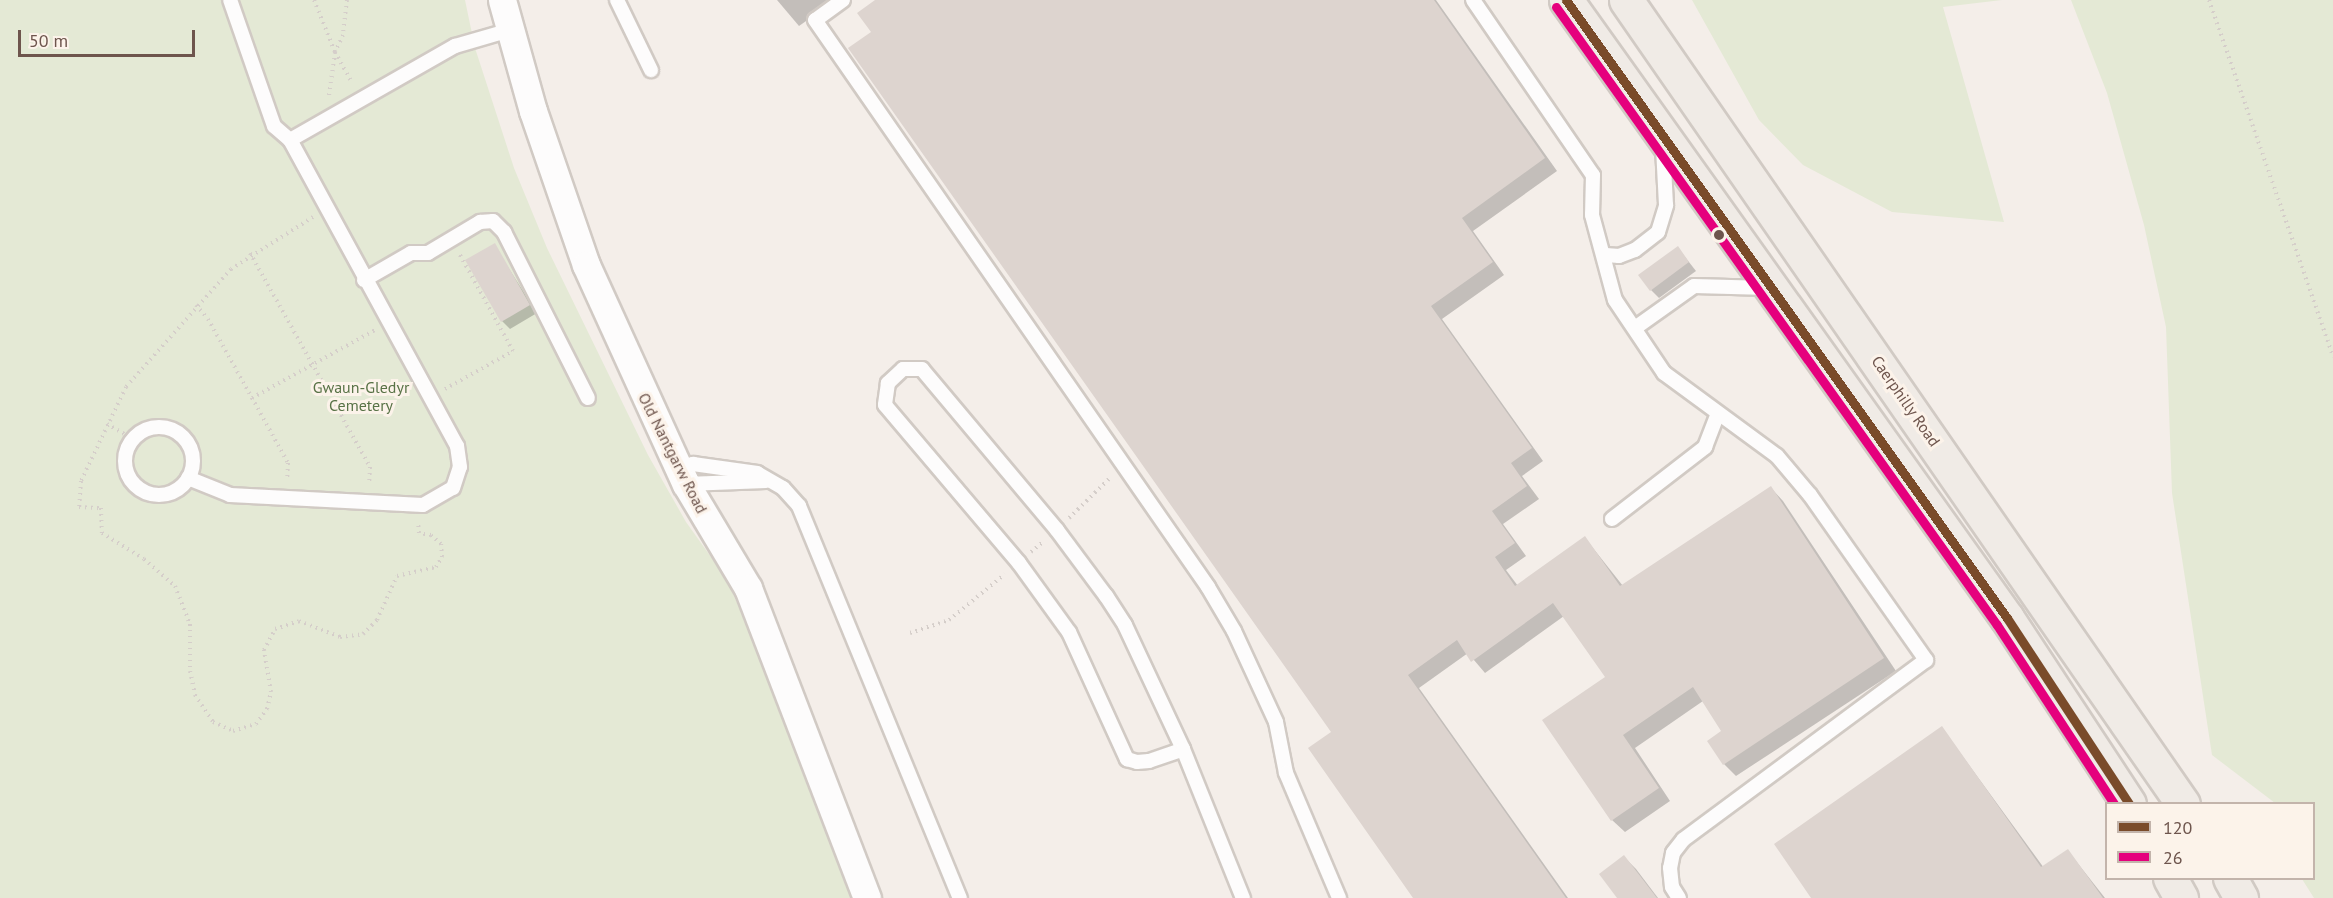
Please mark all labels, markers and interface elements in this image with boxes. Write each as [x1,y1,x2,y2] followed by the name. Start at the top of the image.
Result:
[21,18,198,56] scale bar
[29,29,68,52] text: 50 m
[1713,229,1725,241] unlabelled marker
[1867,352,1945,450] street label: Caerphilly Road
[313,377,409,415] park label: Gwaun-Gledyr Cemetery
[634,389,712,517] street label: Old Nantgarw Road
[2105,802,2315,880] legend
[2163,816,2192,839] text: 120
[2163,846,2183,869] text: 26

